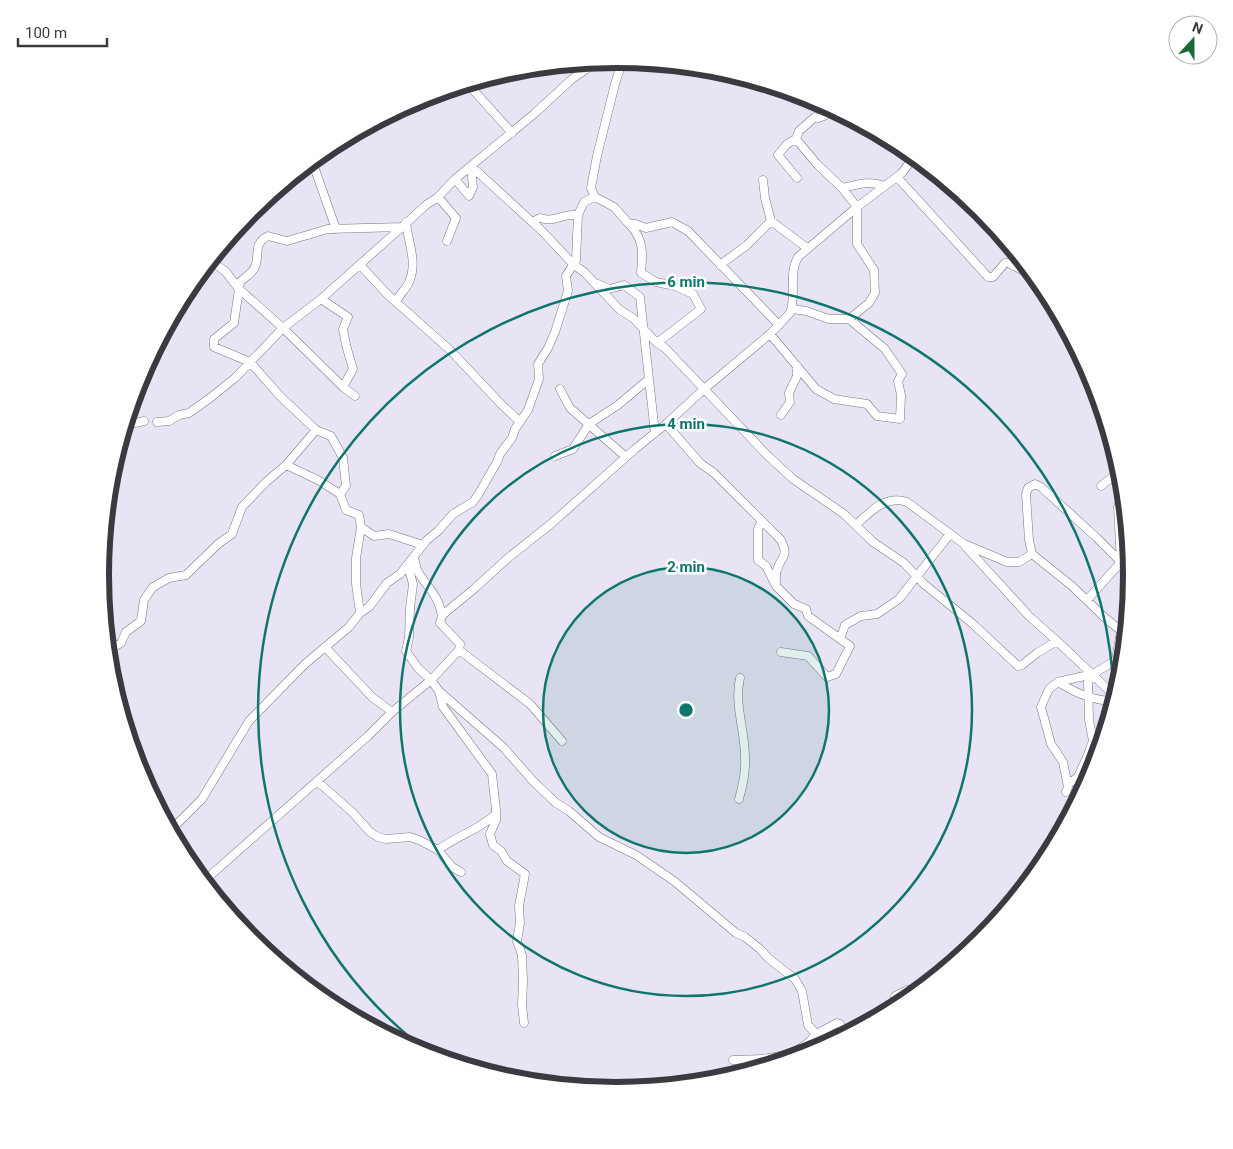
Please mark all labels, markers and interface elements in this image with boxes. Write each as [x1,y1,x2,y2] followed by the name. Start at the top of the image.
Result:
[18,15,106,47] scale bar
[1168,15,1218,65] north arrow
[1190,19,1205,37] text: N
[25,24,67,42] text: 100 m
[667,273,705,291] text: 6 min
[667,415,705,433] text: 4 min
[667,558,705,576] text: 2 min
[677,701,695,719] centre of rings

